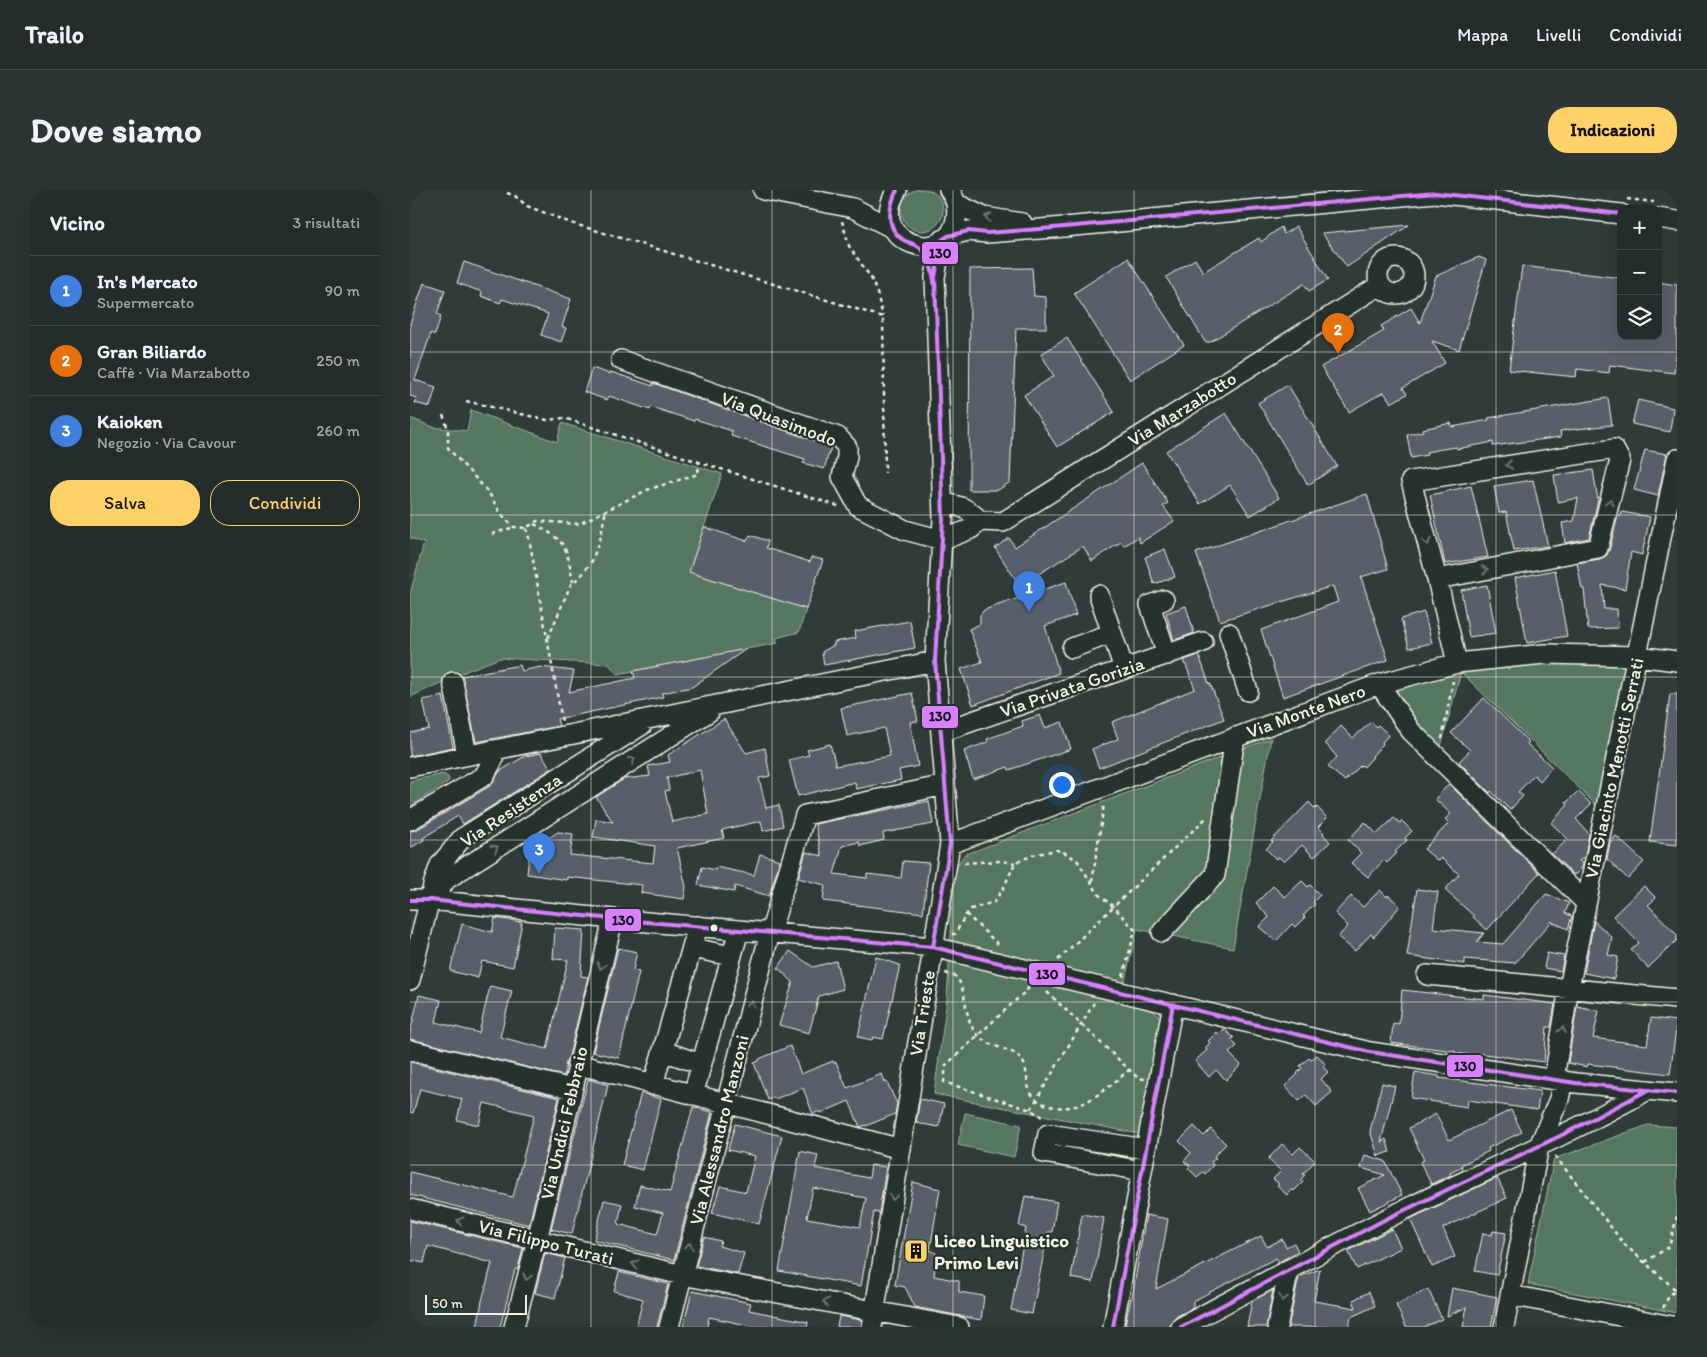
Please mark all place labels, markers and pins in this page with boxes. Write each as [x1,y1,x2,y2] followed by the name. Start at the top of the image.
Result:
[1322,313,1354,354] pin: 2
[1013,571,1045,612] pin: 1
[523,833,555,874] pin: 3
[709,923,719,933] unlabelled marker
[934,1229,1069,1274] place label: Liceo Linguistico Primo Levi
[903,1238,929,1264] building icon: Liceo Linguistico Primo Levi

